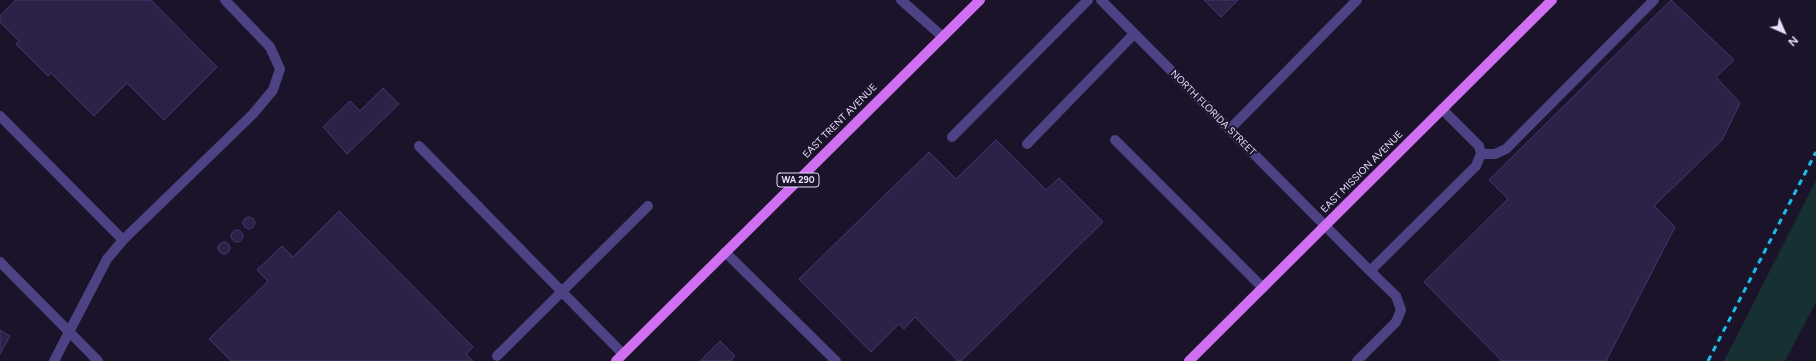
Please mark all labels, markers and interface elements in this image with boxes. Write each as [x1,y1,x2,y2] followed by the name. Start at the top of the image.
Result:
[1764,12,1804,52] north arrow
[1785,33,1800,48] text: N
[1168,68,1258,158] street label: NORTH FLORIDA STREET
[800,81,880,161] street label: EAST TRENT AVENUE
[1319,129,1405,215] street label: EAST MISSION AVENUE
[777,173,819,187] road number: WA 290

